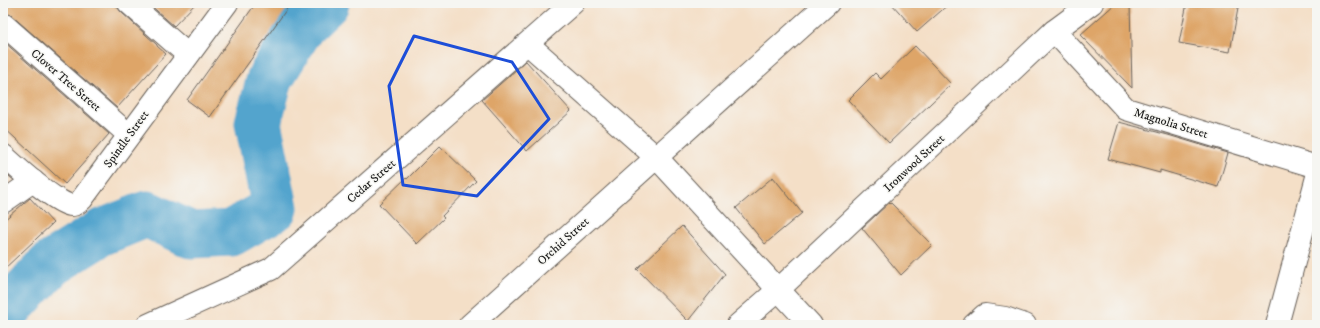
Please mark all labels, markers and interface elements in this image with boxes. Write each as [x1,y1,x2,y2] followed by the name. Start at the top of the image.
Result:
[28,46,104,115] street label: Clover Tree Street
[1132,105,1210,142] street label: Magnolia Street
[101,108,152,171] street label: Spindle Street
[881,131,948,195] street label: Ironwood Street
[344,156,399,207] street label: Cedar Street
[534,214,592,269] street label: Orchid Street

